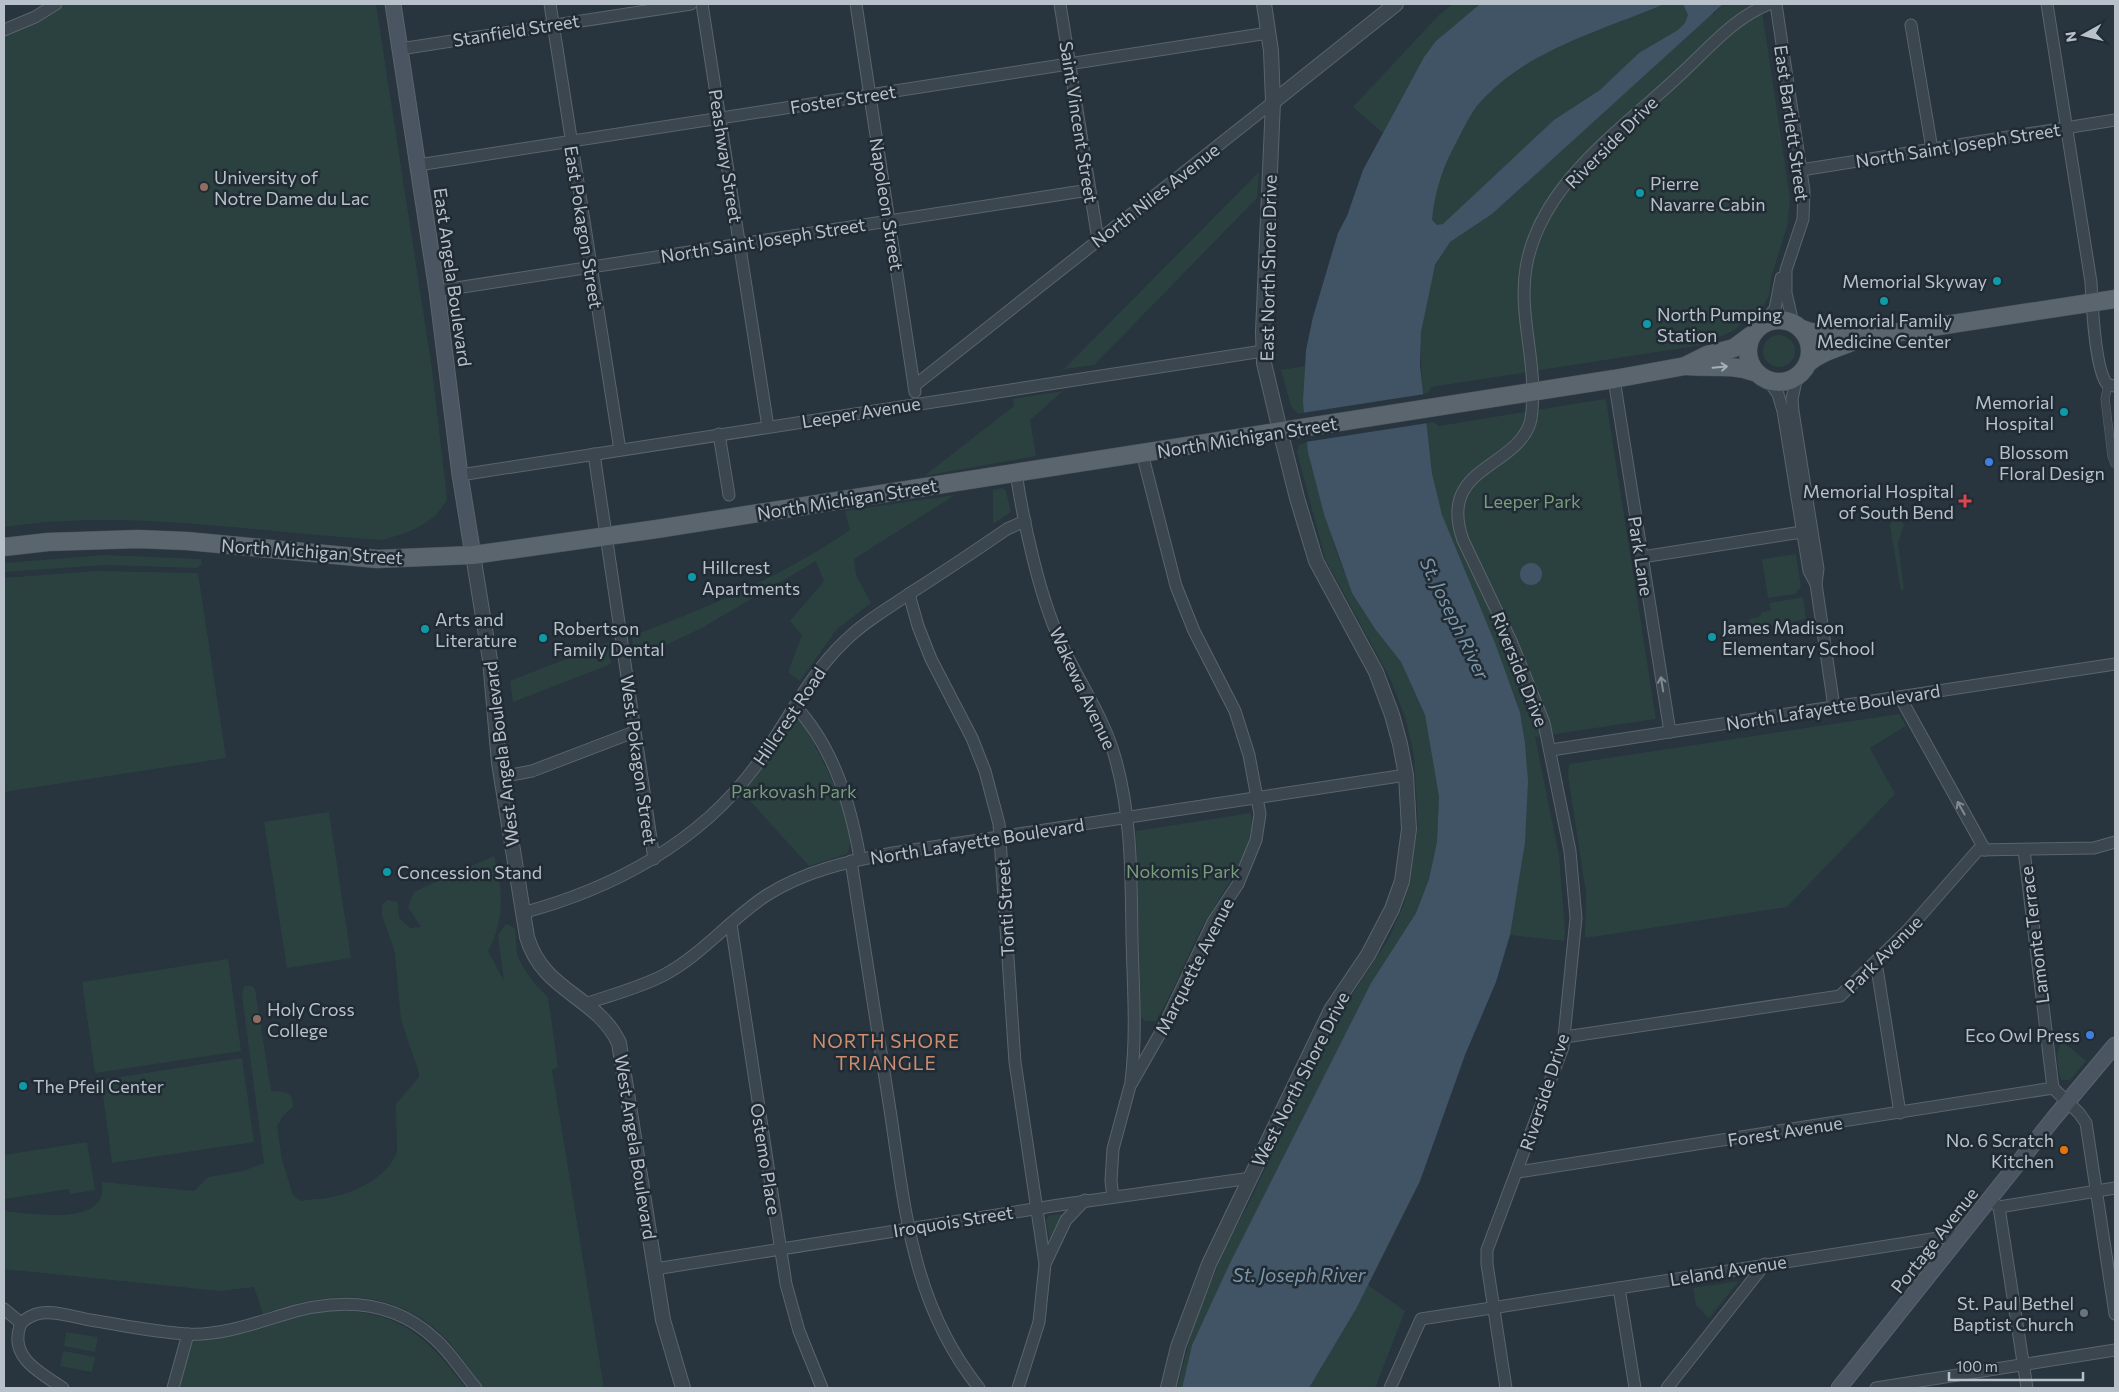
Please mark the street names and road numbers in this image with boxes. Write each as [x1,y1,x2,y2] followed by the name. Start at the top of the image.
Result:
[451,9,581,51] street label: Stanfield Street
[1055,40,1103,204] street label: Saint Vincent Street
[1770,43,1814,203] street label: East Bartlett Street
[788,80,898,118] street label: Foster Street
[705,87,747,225] street label: Peashway Street
[1560,91,1662,193] street label: Riverside Drive
[1854,118,2062,172] street label: North Saint Joseph Street
[866,136,908,272] street label: Napoleon Street
[1087,138,1223,252] street label: North Niles Avenue
[560,144,608,310] street label: East Pokagon Street
[1255,174,1281,362] street label: East North Shore Drive
[430,186,476,368] street label: East Angela Boulevard
[659,213,867,267] street label: North Saint Joseph Street
[800,392,922,432] street label: Leeper Avenue
[1155,412,1339,462] street label: North Michigan Street
[755,474,939,524] street label: North Michigan Street
[1624,514,1658,598] street label: Park Lane
[220,534,404,568] street label: North Michigan Street
[1487,608,1553,730] street label: Riverside Drive
[1045,623,1121,753] street label: Wakewa Avenue
[479,660,523,848] street label: West Angela Boulevard
[748,663,830,769] street label: Hillcrest Road
[616,674,662,846] street label: West Pokagon Street
[1724,679,1942,735] street label: North Lafayette Boulevard
[868,813,1086,869] street label: North Lafayette Boulevard
[991,859,1019,957] street label: Tonti Street
[2015,865,2053,1005] street label: Lamonte Terrace
[1150,894,1238,1038] street label: Marquette Avenue
[1839,910,1927,998] street label: Park Avenue
[1246,988,1354,1170] street label: West North Shore Drive
[1515,1031,1573,1153] street label: Riverside Drive
[611,1053,661,1241] street label: West Angela Boulevard
[746,1101,786,1217] street label: Ostemo Place
[1726,1111,1844,1151] street label: Forest Avenue
[1886,1183,1982,1297] street label: Portage Avenue
[891,1201,1015,1241] street label: Iroquois Street
[1668,1250,1788,1290] street label: Leland Avenue

